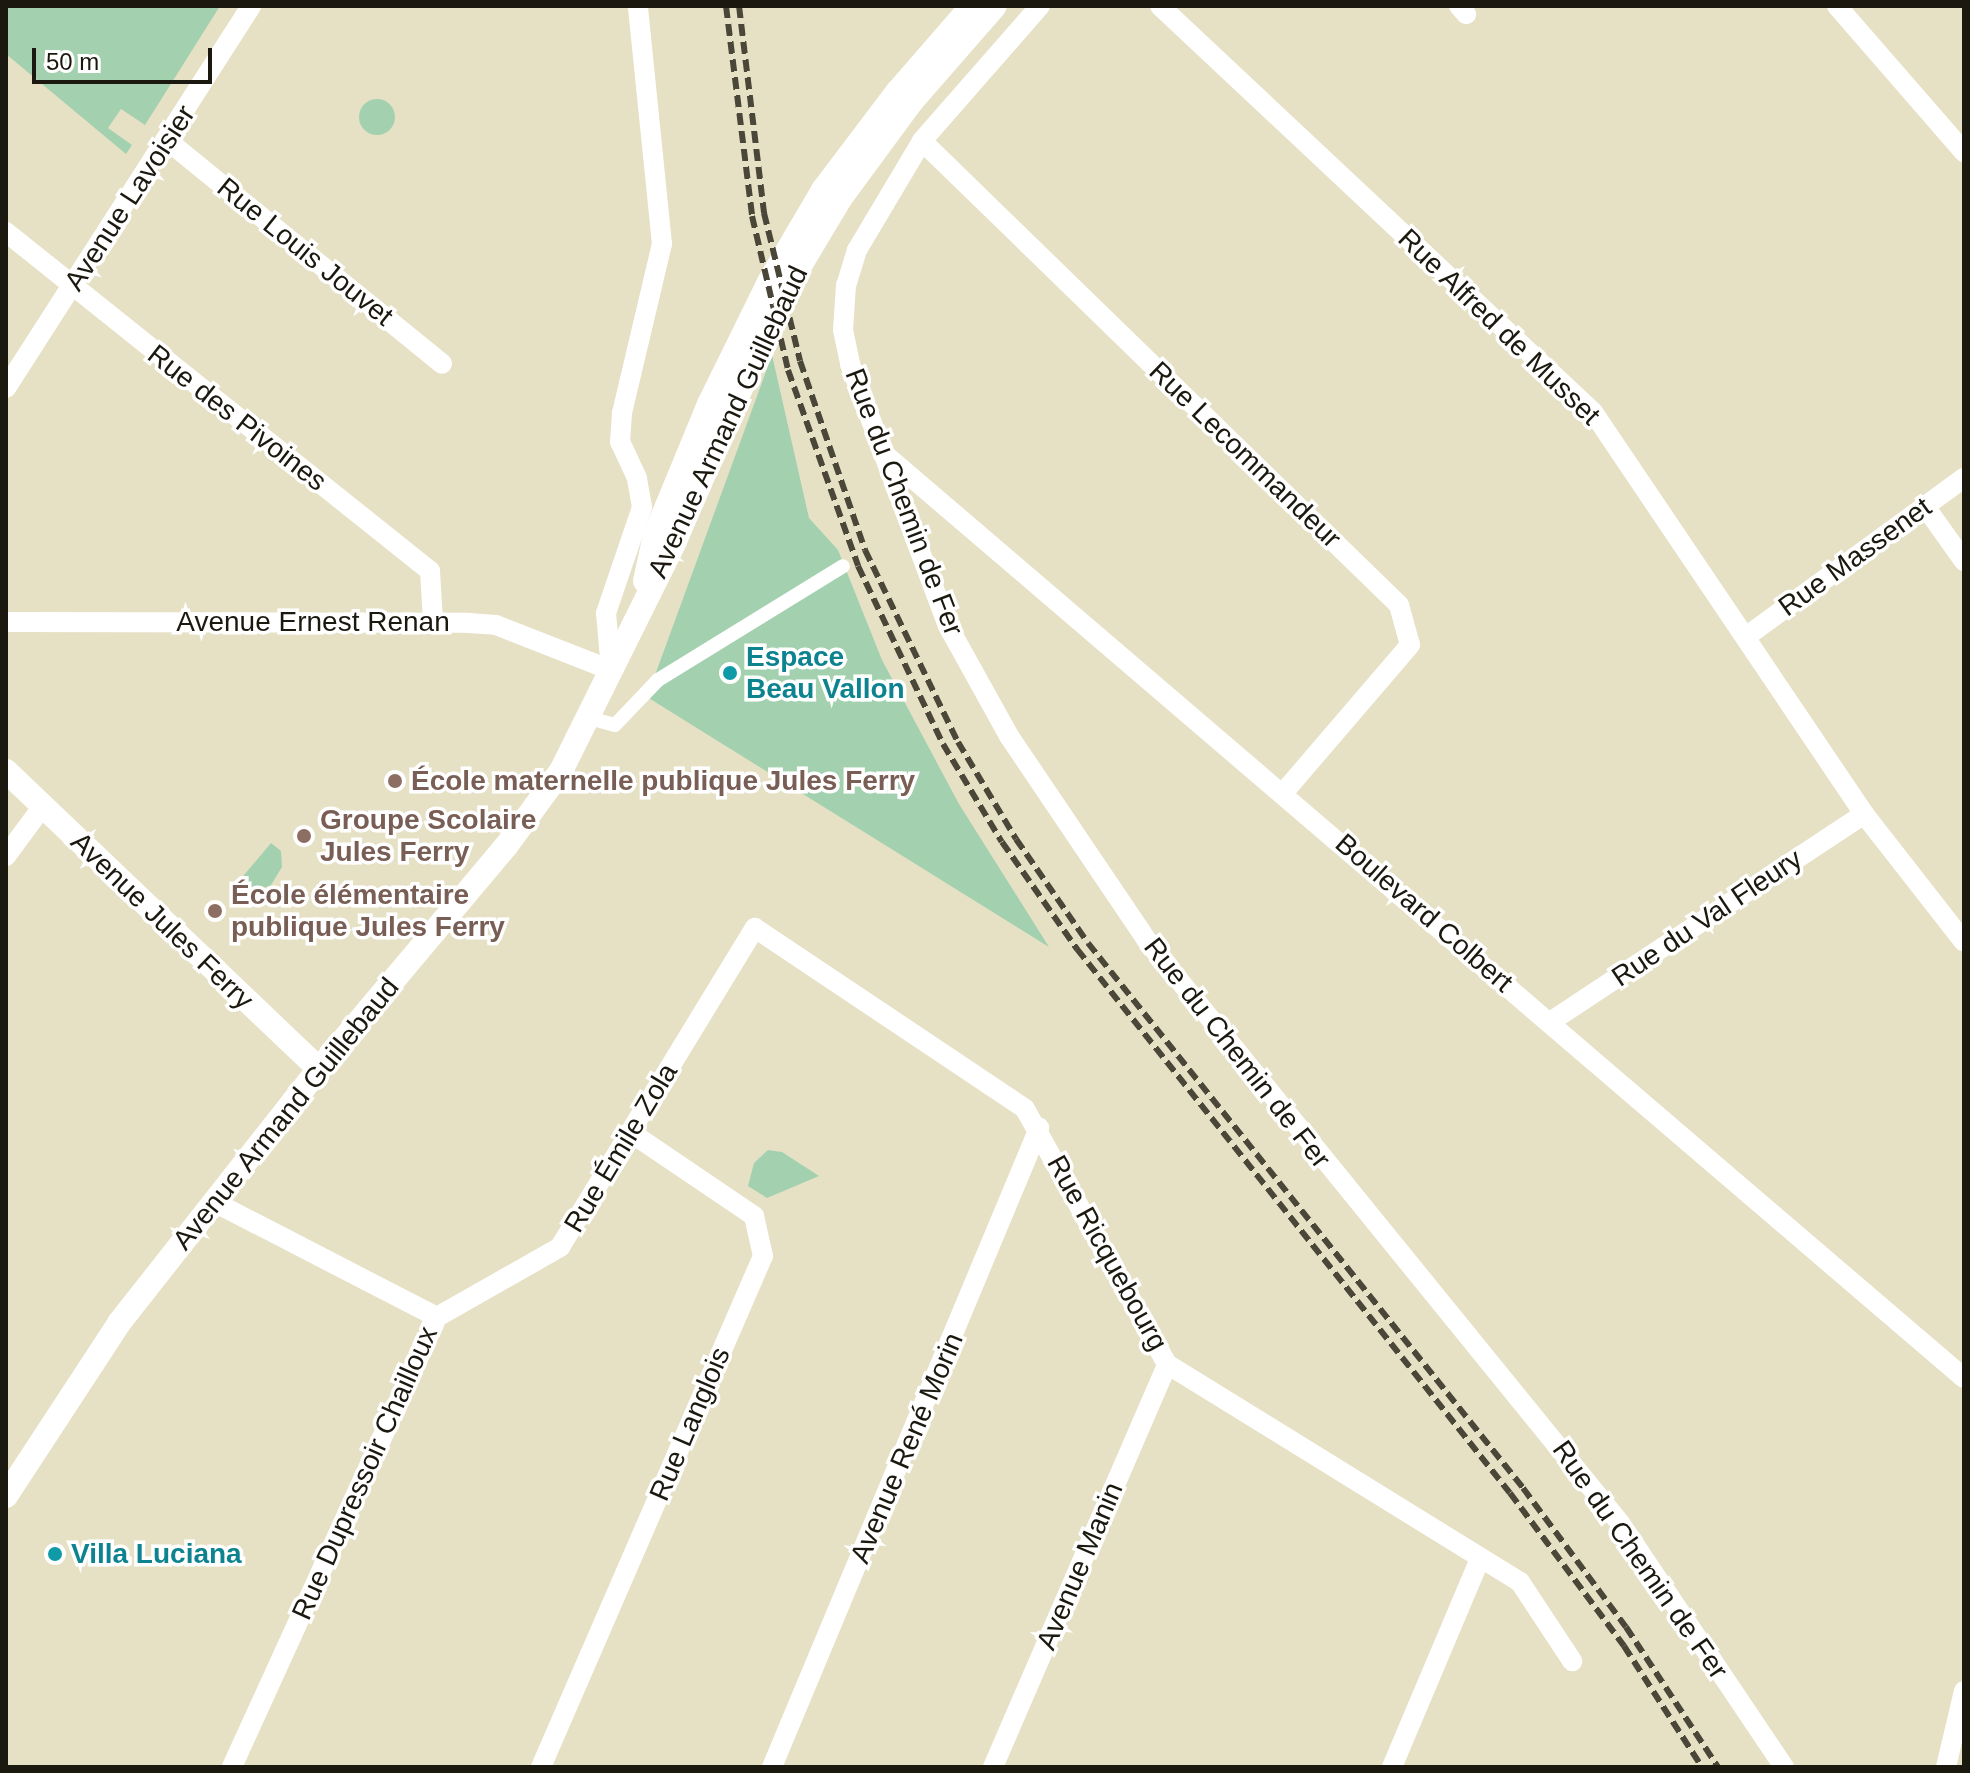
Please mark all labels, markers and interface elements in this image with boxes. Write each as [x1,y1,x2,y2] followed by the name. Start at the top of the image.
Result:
[36,32,216,82] scale bar
[46,48,99,75] text: 50 m
[58,99,202,297] street label: Avenue Lavoisier
[210,171,400,333] street label: Rue Louis Jouvet
[1390,221,1608,433] street label: Rue Alfred de Musset
[641,260,815,584] street label: Avenue Armand Guillebaud
[141,338,333,498] street label: Rue des Pivoines
[1142,355,1348,555] street label: Rue Lecommandeur
[838,364,970,640] street label: Rue du Chemin de Fer
[1772,490,1938,624] street label: Rue Massenet
[176,605,450,639] street label: Avenue Ernest Renan
[746,640,905,706] place label: Espace Beau Vallon
[721,664,739,682] marker: Espace Beau Vallon
[411,764,915,798] place label: École maternelle publique Jules Ferry
[386,772,404,790] marker: École maternelle publique Jules Ferry
[320,803,536,869] place label: Groupe Scolaire Jules Ferry
[64,825,260,1017] street label: Avenue Jules Ferry
[295,827,313,845] marker: Groupe Scolaire Jules Ferry
[1328,827,1520,999] street label: Boulevard Colbert
[1606,842,1808,994] street label: Rue du Val Fleury
[231,878,505,944] place label: École élémentaire publique Jules Ferry
[206,902,224,920] marker: École élémentaire publique Jules Ferry
[1137,931,1337,1175] street label: Rue du Chemin de Fer
[165,971,407,1257] street label: Avenue Armand Guillebaud
[557,1057,685,1239] street label: Rue Émile Zola
[1039,1150,1175,1356] street label: Rue Ricquebourg
[285,1321,445,1625] street label: Rue Dupressoir Chailloux
[843,1328,971,1568] street label: Avenue René Morin
[643,1342,737,1506] street label: Rue Langlois
[1545,1434,1735,1686] street label: Rue du Chemin de Fer
[1030,1477,1130,1655] street label: Avenue Manin
[71,1537,242,1571] place label: Villa Luciana
[46,1545,64,1563] marker: Villa Luciana

